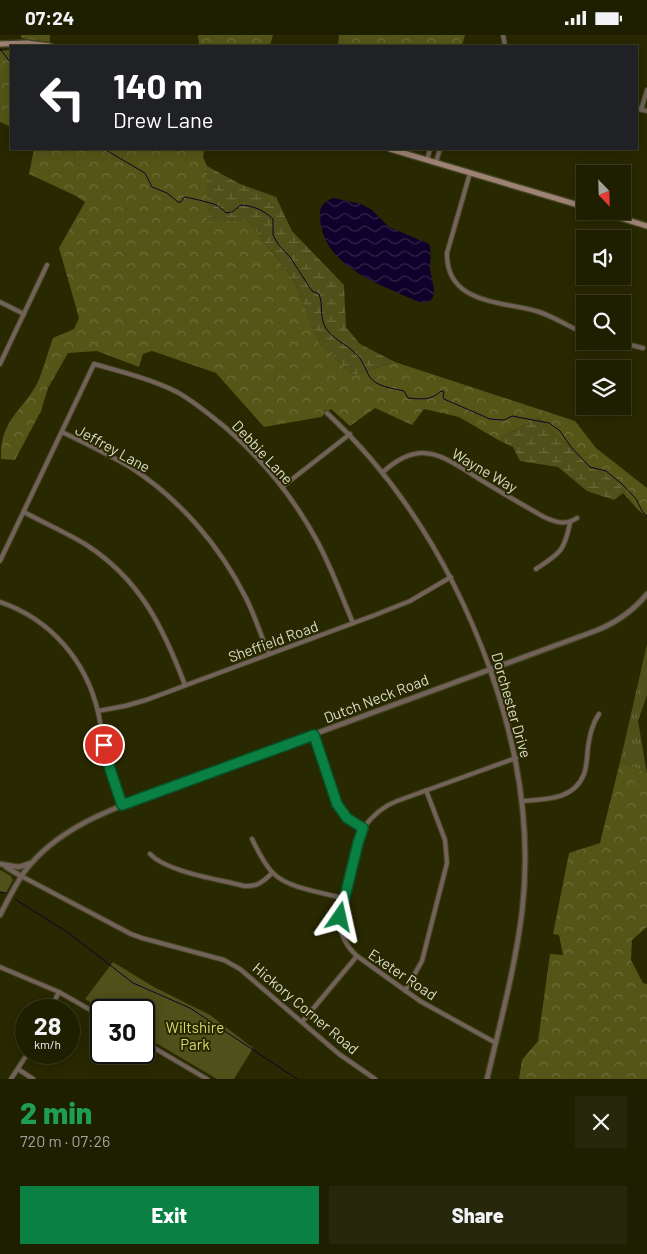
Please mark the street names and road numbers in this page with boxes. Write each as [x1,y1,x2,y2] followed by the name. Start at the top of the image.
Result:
[229,416,297,488] street label: Debbie Lane
[73,420,153,476] street label: Jeffrey Lane
[449,444,521,496] street label: Wayne Way
[226,616,320,666] street label: Sheffield Road
[488,650,536,760] street label: Dorchester Drive
[321,670,431,726] street label: Dutch Neck Road
[365,945,441,1003] street label: Exeter Road
[249,958,363,1058] street label: Hickory Corner Road

